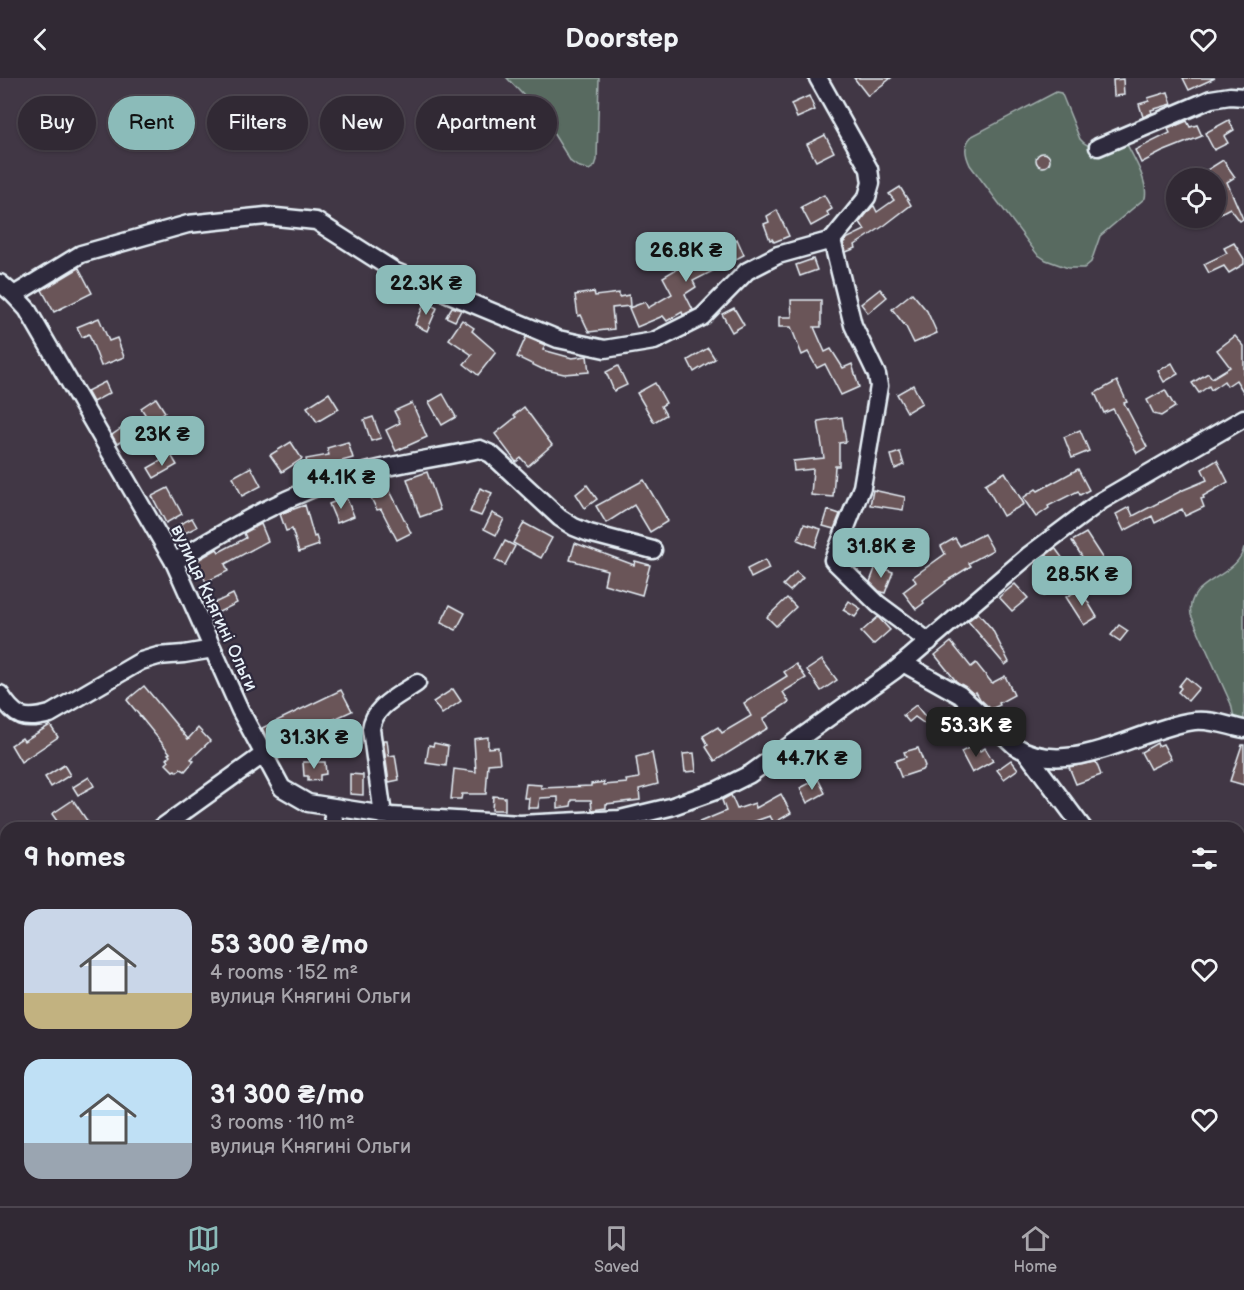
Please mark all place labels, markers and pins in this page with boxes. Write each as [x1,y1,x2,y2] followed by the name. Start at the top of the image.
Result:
[631,232,741,283] pin: 26.8K ₴
[371,265,481,316] pin: 22.3K ₴
[120,416,204,467] pin: 23K ₴
[286,459,396,510] pin: 44.1K ₴
[826,528,936,579] pin: 31.8K ₴
[1027,556,1137,607] pin: 28.5K ₴
[921,707,1031,758] pin: 53.3K ₴
[259,719,369,770] pin: 31.3K ₴
[757,740,867,791] pin: 44.7K ₴

